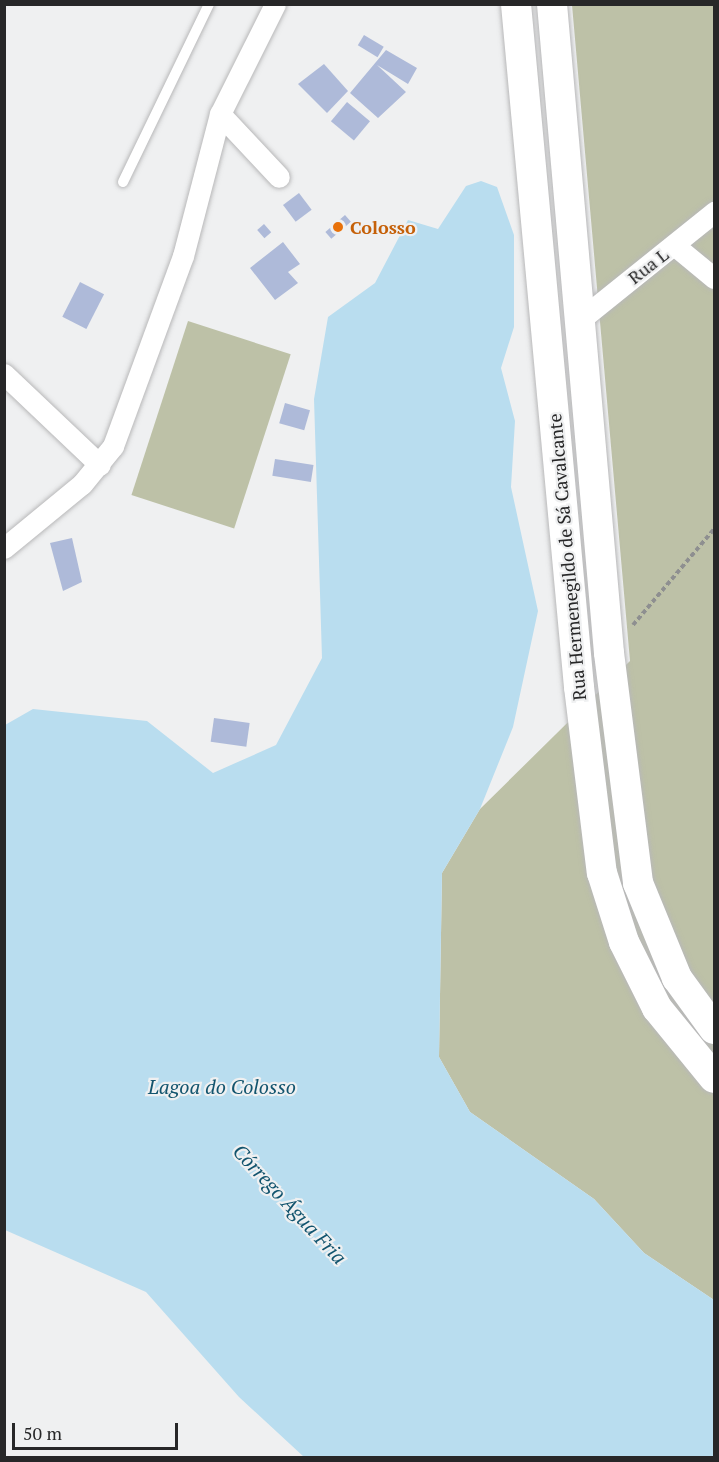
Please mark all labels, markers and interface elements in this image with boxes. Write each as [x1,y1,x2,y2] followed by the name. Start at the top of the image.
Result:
[350,216,416,238] place label: Colosso
[331,220,345,234] marker: Colosso
[624,244,672,288] street label: Rua L
[544,413,590,701] street label: Rua Hermenegildo de Sá Cavalcante
[148,1074,296,1098] water label: Lagoa do Colosso
[228,1139,352,1269] water label: Córrego Água Fria
[15,1411,182,1449] scale bar
[23,1421,62,1445] text: 50 m

